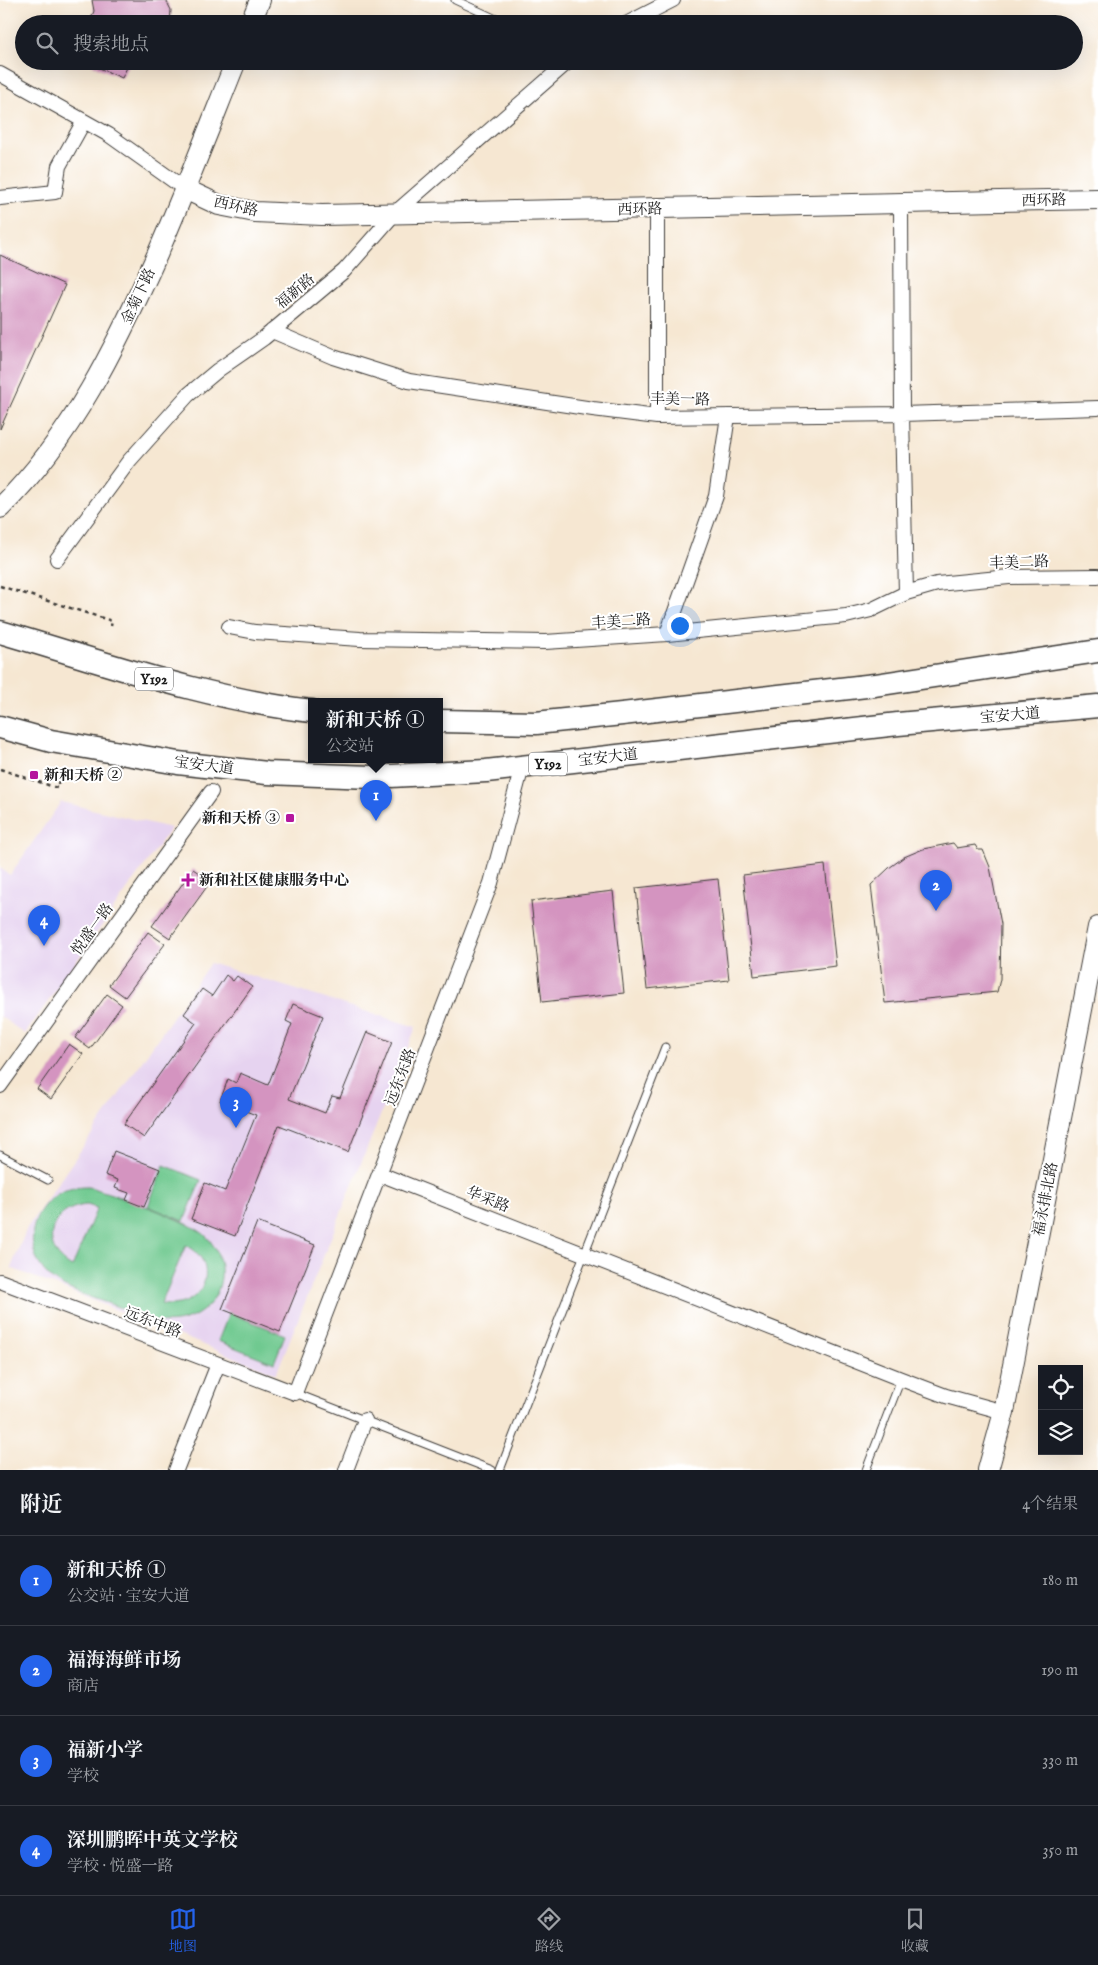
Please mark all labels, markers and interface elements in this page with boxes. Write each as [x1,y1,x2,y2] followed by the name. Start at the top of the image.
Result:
[15,15,1083,70] search box
[33,29,61,57] icon: search
[73,33,149,57] text: 搜索地点
[1021,191,1067,210] street label: 西环路
[212,192,260,221] street label: 西环路
[617,200,663,219] street label: 西环路
[117,265,160,327] street label: 金菊下路
[272,270,319,313] street label: 福新路
[650,389,710,410] street label: 丰美一路
[989,552,1049,573] street label: 丰美二路
[590,610,652,633] street label: 丰美二路
[667,613,693,639] your location
[135,668,173,691] road number: Y192
[308,698,443,763] popup
[979,703,1041,728] street label: 宝安大道
[326,709,425,733] text: 新和天桥 ①
[326,737,374,757] text: 公交站
[577,744,639,771] street label: 宝安大道
[173,752,235,779] street label: 宝安大道
[529,752,567,776] road number: Y192
[44,766,122,785] place label: 新和天桥 ②
[28,769,40,781] marker: 新和天桥 ②
[360,780,392,821] pin: 1
[202,809,280,828] place label: 新和天桥 ③
[284,812,296,824] marker: 新和天桥 ③
[920,870,952,911] pin: 2
[199,871,349,890] place label: 新和社区健康服务中心
[181,873,195,887] marker: 新和社区健康服务中心
[67,899,118,959] street label: 悦盛一路
[28,905,60,946] pin: 4
[381,1046,420,1109] street label: 远东东路
[220,1087,252,1128] pin: 3
[1029,1160,1062,1238] street label: 福永排北路
[463,1182,512,1217] street label: 华采路
[121,1303,184,1342] street label: 远东中路
[1038,1365,1083,1455] map controls
[1038,1365,1083,1410] button: locate
[1038,1410,1083,1455] button: layers
[20,1492,62,1519] text: 附近
[1022,1495,1078,1515] text: 4个结果
[67,1559,166,1583] text: 新和天桥 ①
[33,1571,39,1591] text: 1
[1042,1571,1078,1591] text: 180 m
[67,1587,190,1607] text: 公交站 · 宝安大道
[67,1649,181,1673] text: 福海海鲜市场
[32,1661,40,1681] text: 2
[1041,1661,1078,1681] text: 190 m
[67,1677,99,1697] text: 商店
[67,1739,143,1763] text: 福新小学
[33,1751,39,1771] text: 3
[1042,1751,1078,1771] text: 330 m
[67,1767,99,1787] text: 学校
[67,1829,238,1853] text: 深圳鹏晖中英文学校
[32,1841,40,1861] text: 4
[1043,1841,1078,1861] text: 350 m
[67,1857,174,1877] text: 学校 · 悦盛一路
[169,1905,197,1956] tab: 地图
[535,1905,563,1956] tab: 路线
[901,1905,929,1956] tab: 收藏

